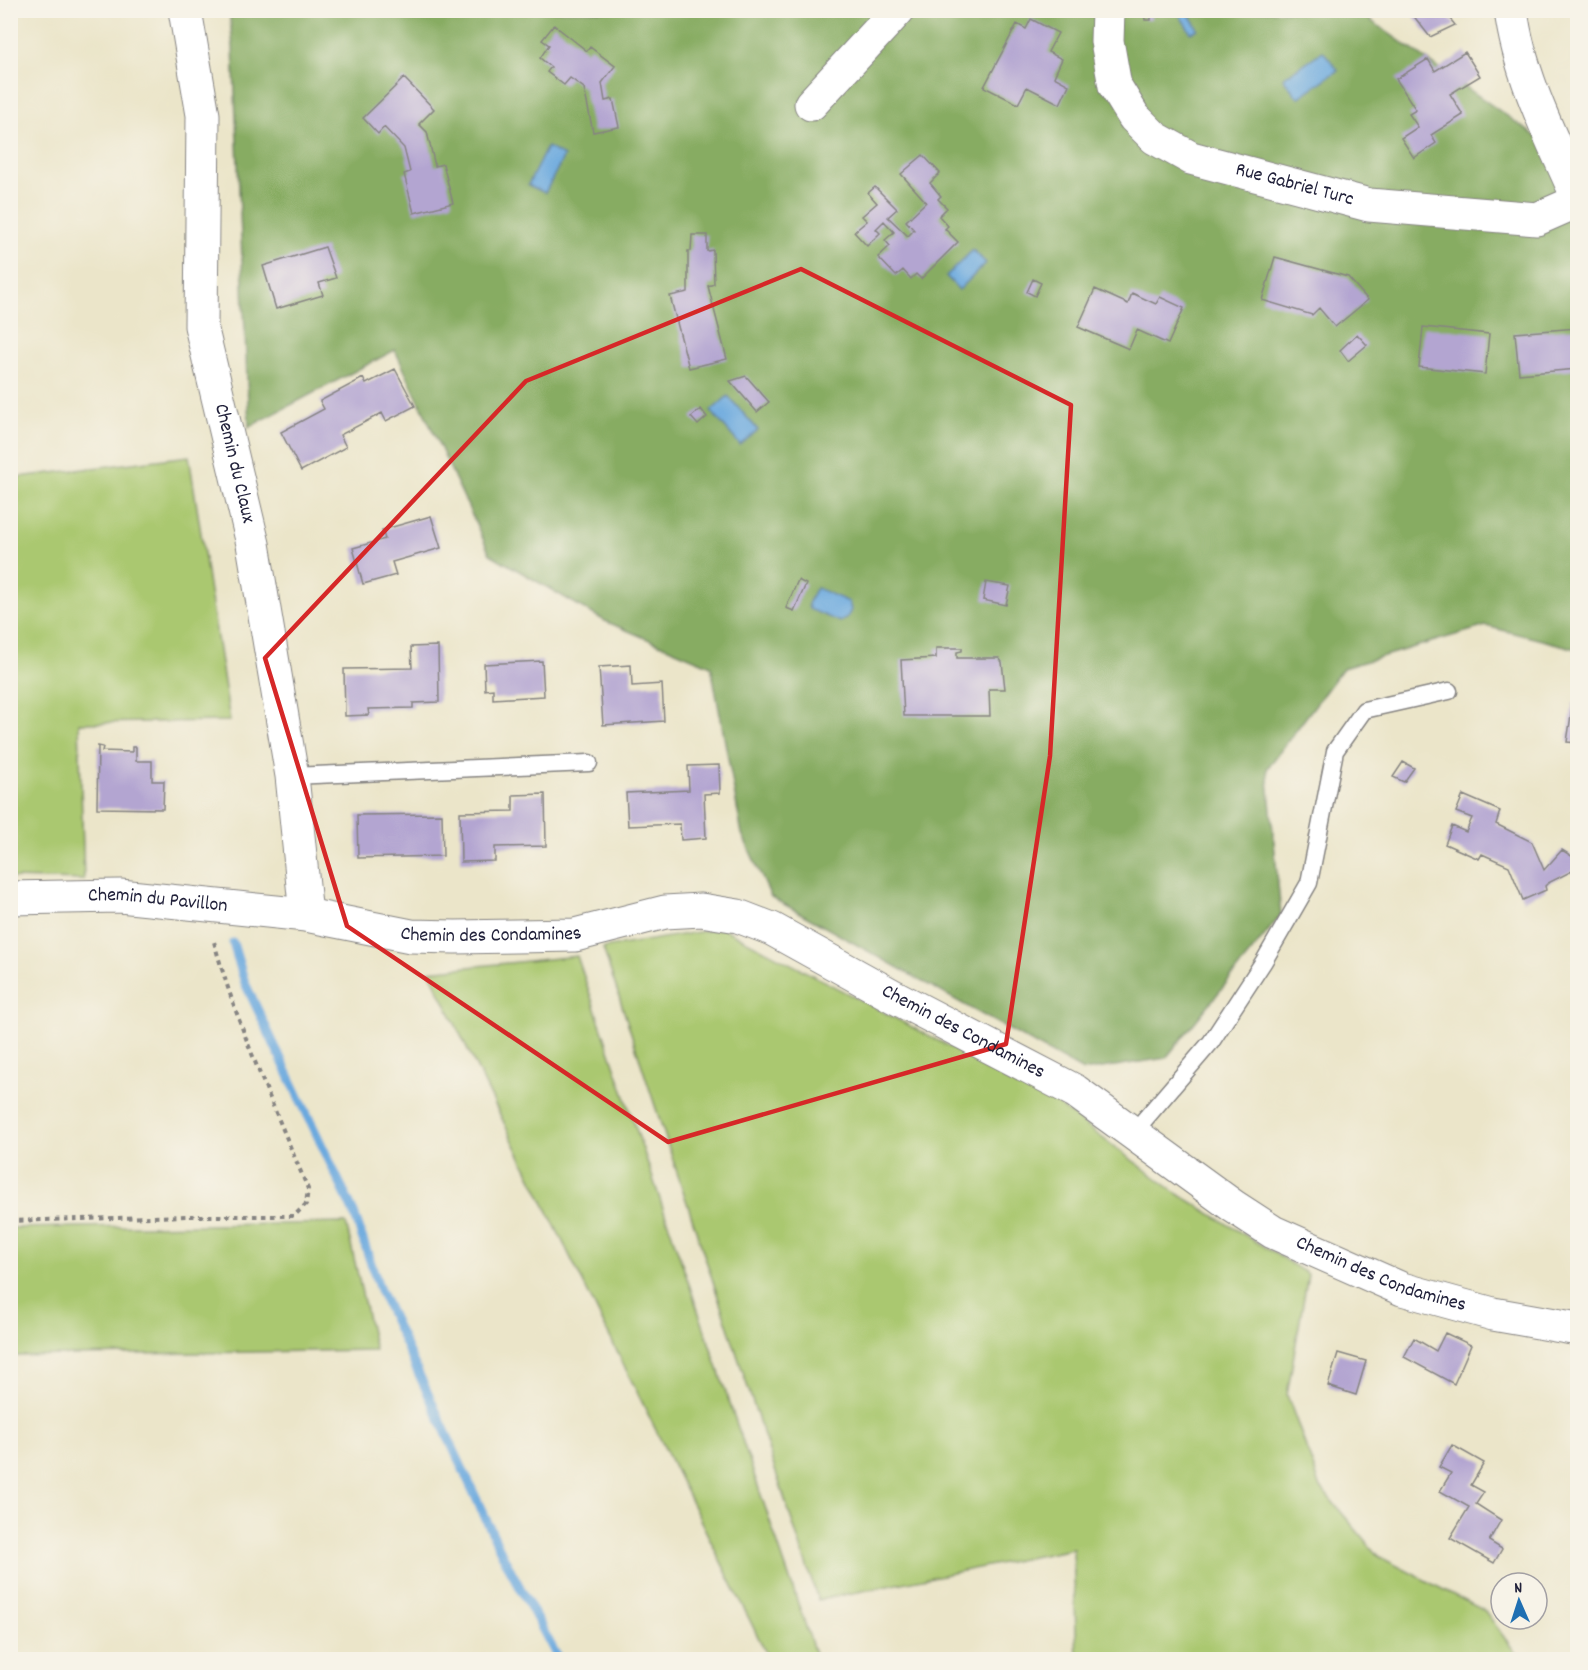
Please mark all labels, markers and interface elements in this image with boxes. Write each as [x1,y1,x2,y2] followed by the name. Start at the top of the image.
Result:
[1232,156,1357,214] street label: Rue Gabriel Turc
[206,401,262,527] street label: Chemin du Claux
[88,882,229,921] street label: Chemin du Pavillon
[398,920,585,951] street label: Chemin des Condamines
[876,978,1050,1087] street label: Chemin des Condamines
[1291,1230,1469,1320] street label: Chemin des Condamines
[1489,1571,1549,1631] north arrow
[1514,1577,1523,1600] text: N

